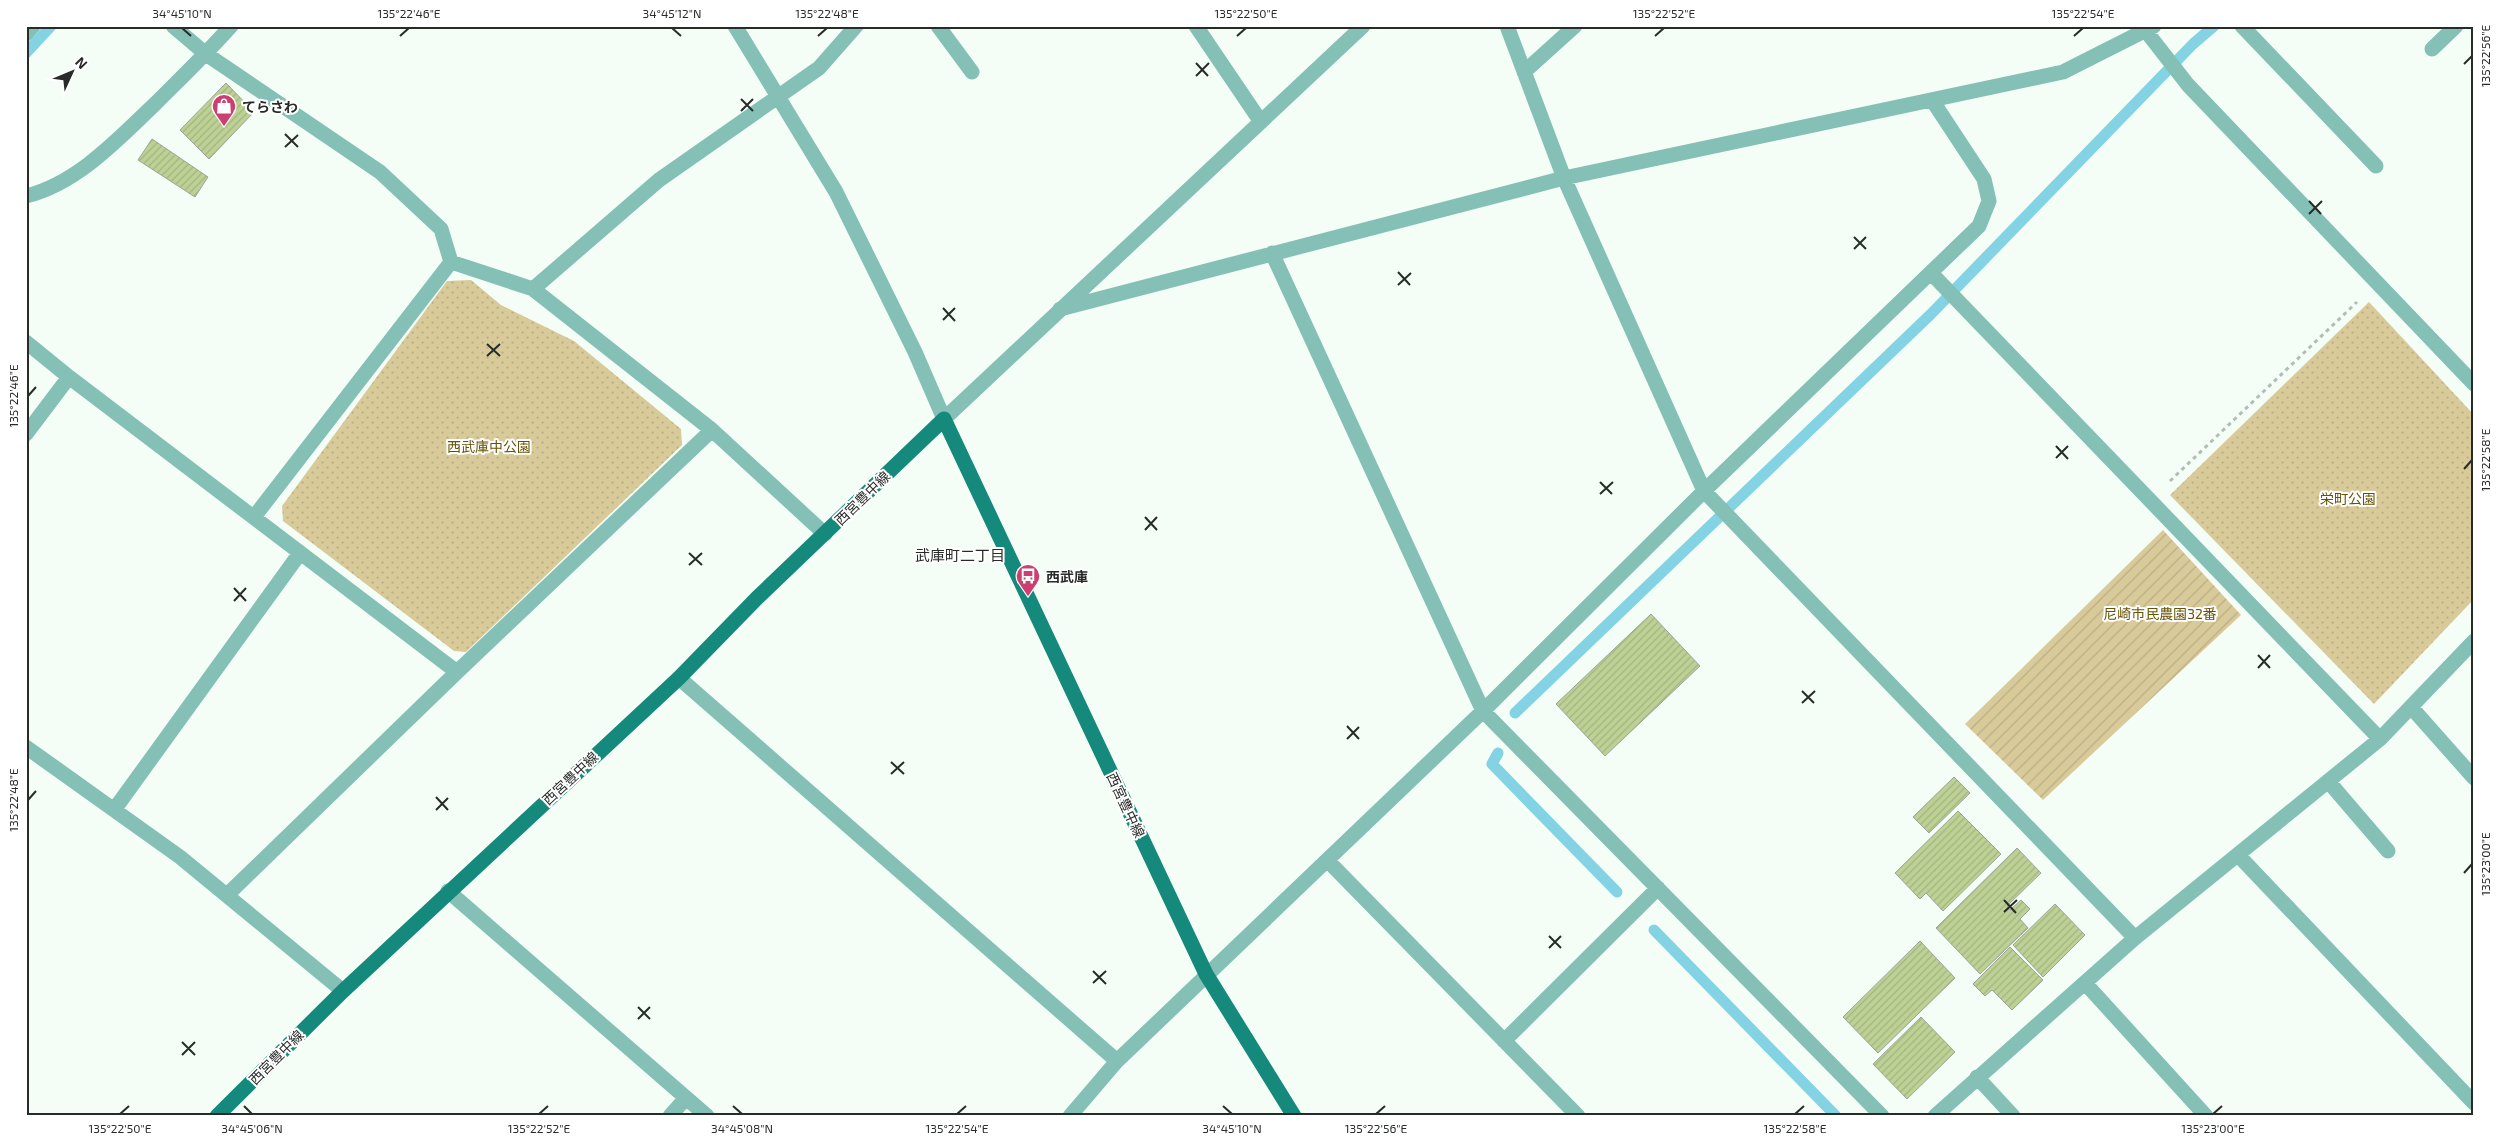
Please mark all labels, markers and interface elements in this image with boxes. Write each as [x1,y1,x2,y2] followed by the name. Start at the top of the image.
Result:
[152,6,212,20] text: 34°45'10"N
[377,6,441,20] text: 135°22'46"E
[643,6,701,20] text: 34°45'12"N
[795,6,859,20] text: 135°22'48"E
[1215,6,1278,20] text: 135°22'50"E
[1633,6,1695,20] text: 135°22'52"E
[2052,6,2115,20] text: 135°22'54"E
[2478,24,2492,87] text: 135°22'56"E
[48,48,98,98] north arrow
[72,53,91,72] text: N
[211,93,237,127] shop icon: てらさわ
[242,98,298,115] place label: てらさわ
[6,364,20,428] text: 135°22'46"E
[2478,428,2492,491] text: 135°22'58"E
[447,438,531,455] park label: 西武庫中公園
[831,468,893,528] street label: 西宮豊中線
[2320,490,2376,507] park label: 栄町公園
[915,546,1005,564] district label: 武庫町二丁目
[1015,563,1041,597] bus stop icon: 西武庫
[1046,568,1088,585] place label: 西武庫
[2103,605,2217,622] park label: 尼崎市民農園32番
[539,748,601,808] street label: 西宮豊中線
[6,768,20,832] text: 135°22'48"E
[1104,770,1148,840] street label: 西宮豊中線
[2478,832,2492,896] text: 135°23'00"E
[245,1026,307,1088] street label: 西宮豊中線
[89,1121,152,1135] text: 135°22'50"E
[221,1121,283,1135] text: 34°45'06"N
[508,1121,570,1135] text: 135°22'52"E
[711,1121,773,1135] text: 34°45'08"N
[926,1121,989,1135] text: 135°22'54"E
[1202,1121,1262,1135] text: 34°45'10"N
[1345,1121,1408,1135] text: 135°22'56"E
[1764,1121,1827,1135] text: 135°22'58"E
[2181,1121,2245,1135] text: 135°23'00"E

